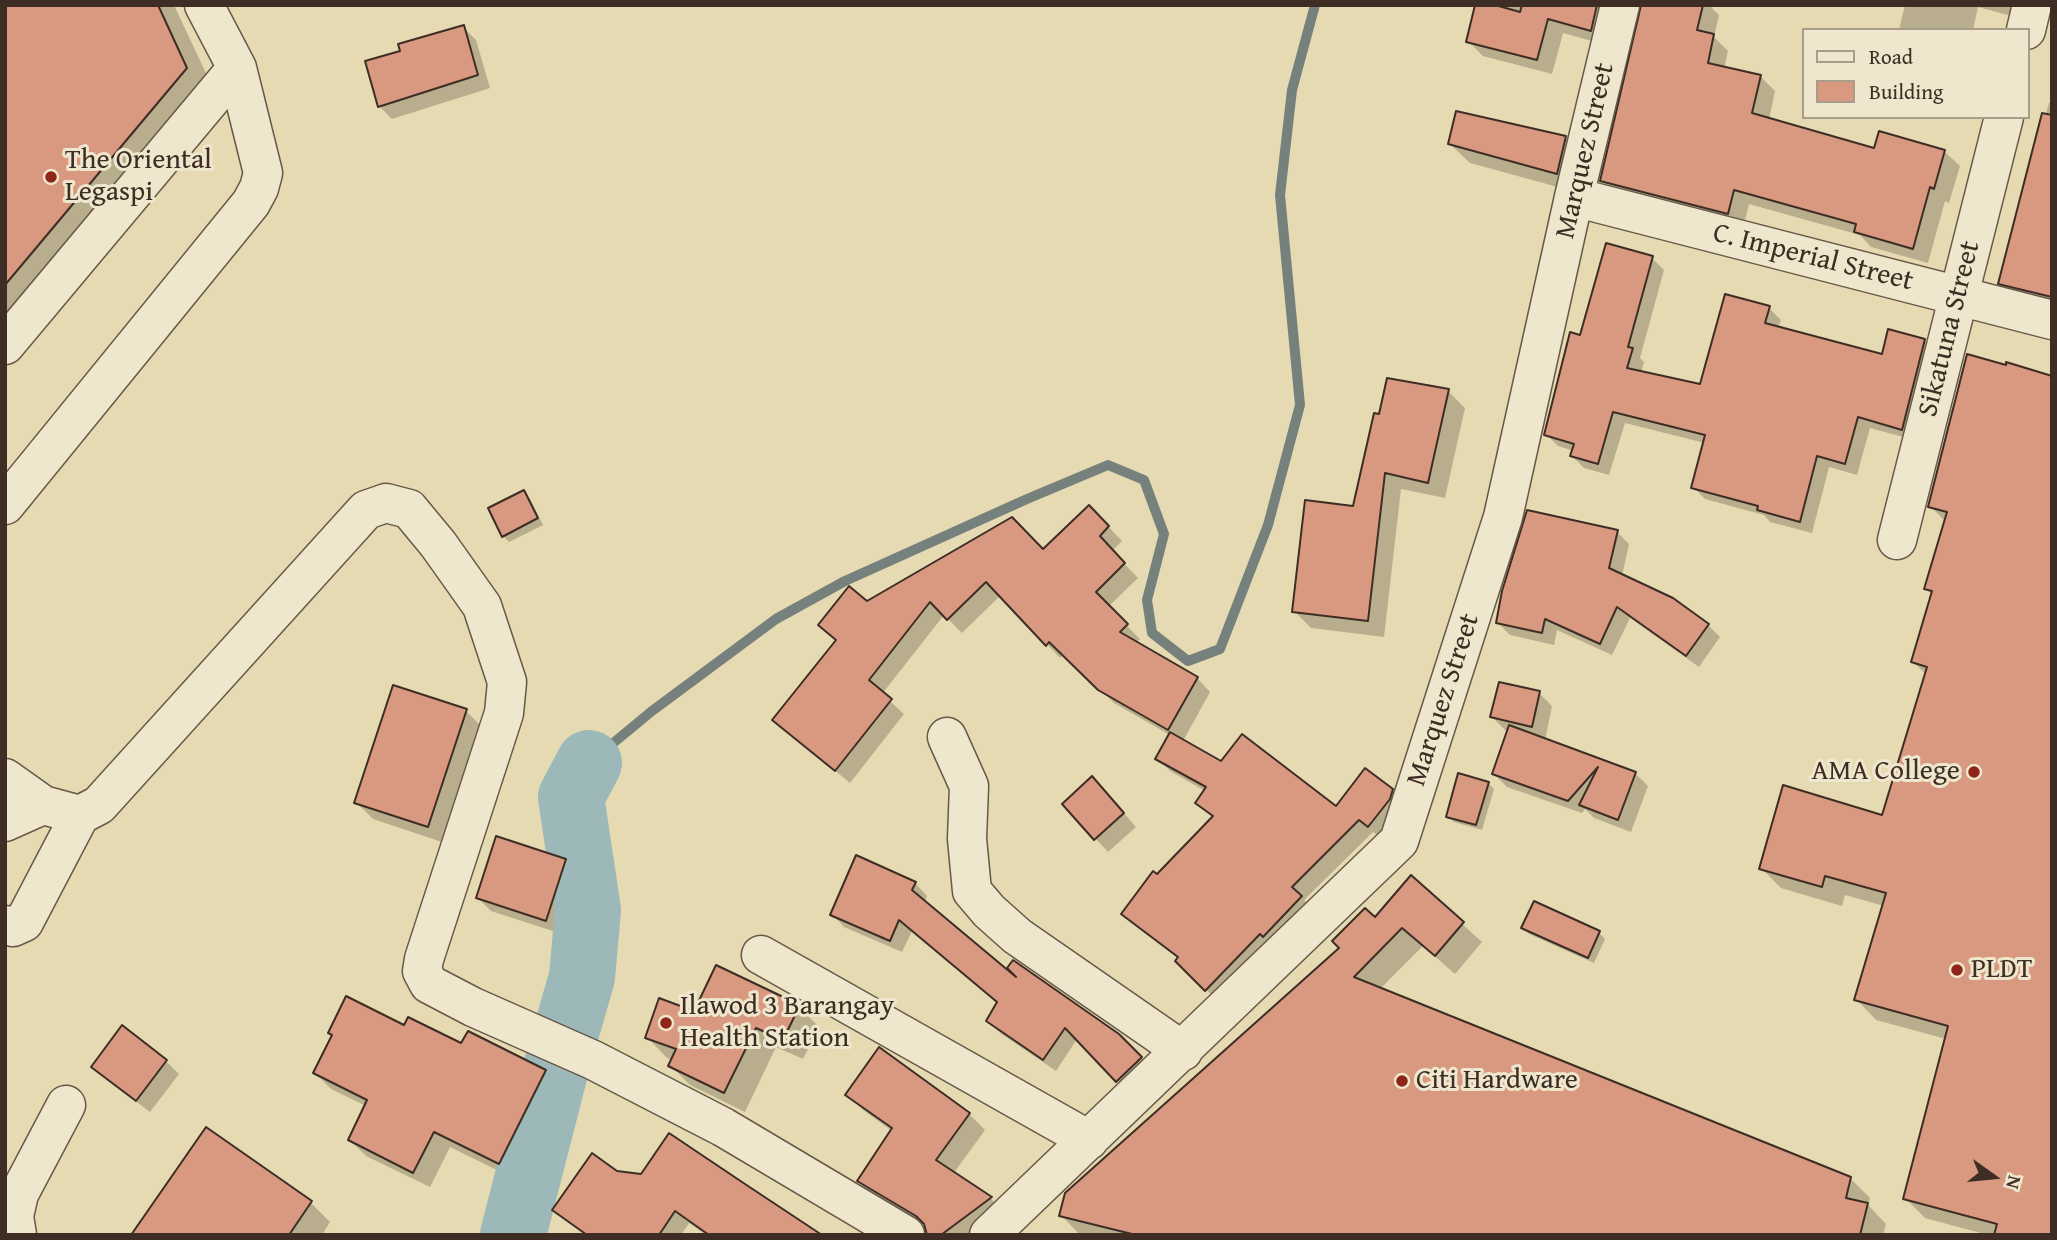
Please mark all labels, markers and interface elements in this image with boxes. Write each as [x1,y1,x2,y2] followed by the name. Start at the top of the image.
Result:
[1801,28,2029,119] legend
[1869,41,1913,72] text: Road
[1549,60,1623,242] street label: Marquez Street
[1869,76,1943,107] text: Building
[65,144,212,210] place label: The Oriental Legaspi
[43,169,59,185] marker: The Oriental Legaspi
[1709,217,1917,299] street label: C. Imperial Street
[1912,238,1988,420] street label: Sikatuna Street
[1400,609,1488,791] street label: Marquez Street
[1811,755,1960,789] place label: AMA College
[1966,764,1982,780] marker: AMA College
[1971,953,2032,987] place label: PLDT
[1949,962,1965,978] marker: PLDT
[680,990,894,1056] place label: Ilawod 3 Barangay Health Station
[658,1015,674,1031] marker: Ilawod 3 Barangay Health Station
[1416,1064,1578,1098] place label: Citi Hardware
[1394,1073,1410,1089] marker: Citi Hardware
[1959,1142,2029,1212] north arrow
[1999,1173,2029,1192] text: N

